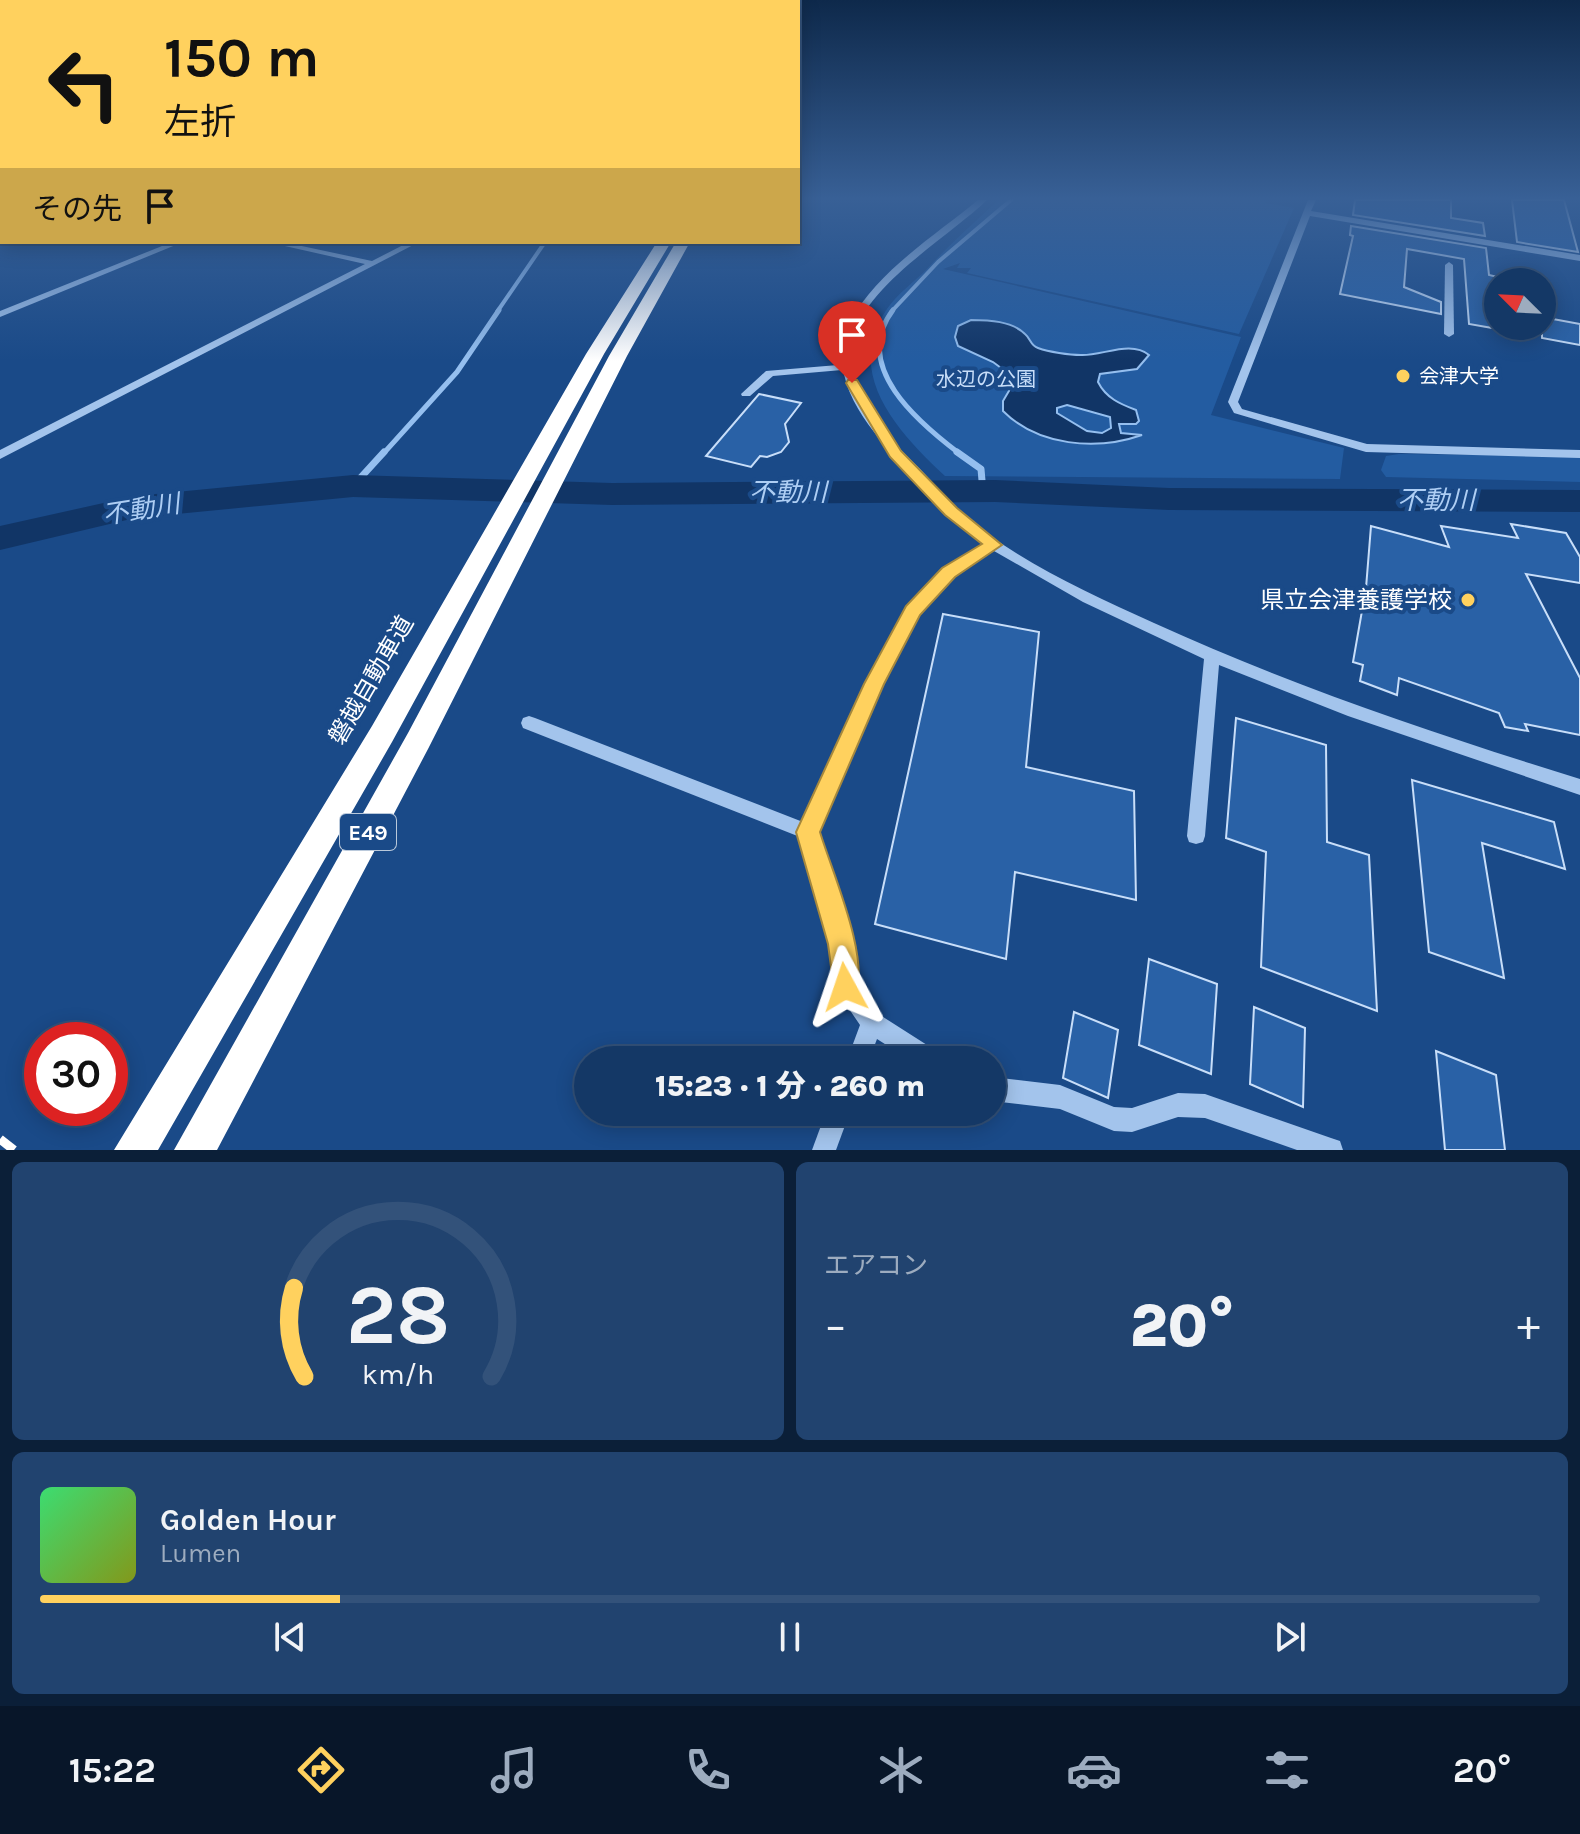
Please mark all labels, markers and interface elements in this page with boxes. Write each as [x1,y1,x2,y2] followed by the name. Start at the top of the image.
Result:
[164,25,319,90] text: 150 m
[32,32,136,136] icon: left
[164,101,236,143] text: 左折
[138,184,182,228] icon: arrive
[32,191,122,227] text: その先
[1484,268,1556,340] north arrow
[1484,268,1556,340] map controls
[818,301,886,383] pin
[830,313,874,357] icon: arrive
[1419,365,1499,388] place label: 会津大学
[1394,367,1412,385] marker: 会津大学
[936,368,1036,391] park label: 水辺の公園
[749,477,830,508] water label: 不動川
[1397,485,1478,516] water label: 不動川
[100,488,185,531] water label: 不動川
[1260,586,1452,614] place label: 県立会津養護学校
[1459,591,1477,609] marker: 県立会津養護学校
[323,611,419,749] street label: 磐越自動車道
[340,814,396,850] road number: E49
[803,945,887,1029] position arrow
[24,1022,128,1126] speed limit sign: 30
[655,1068,925,1104] text: 15:23 · 1 分 · 260 m
[824,1250,928,1281] text: エアコン
[346,1267,450,1364] text: 28
[1130,1291,1234,1361] text: 20°
[824,1300,847,1351] text: −
[1517,1300,1540,1351] text: +
[362,1358,434,1391] text: km/h
[160,1502,336,1538] text: Golden Hour
[160,1538,241,1569] text: Lumen
[268,1615,312,1659] icon: previous
[768,1615,812,1659] icon: pause
[1268,1615,1312,1659] icon: next
[293,1742,349,1798] icon: directions
[486,1742,542,1798] icon: music
[680,1742,736,1798] icon: phone
[873,1742,929,1798] icon: climate
[1066,1742,1122,1798] icon: car
[1259,1742,1315,1798] icon: filters
[69,1749,156,1791] text: 15:22
[1453,1749,1511,1791] text: 20°

